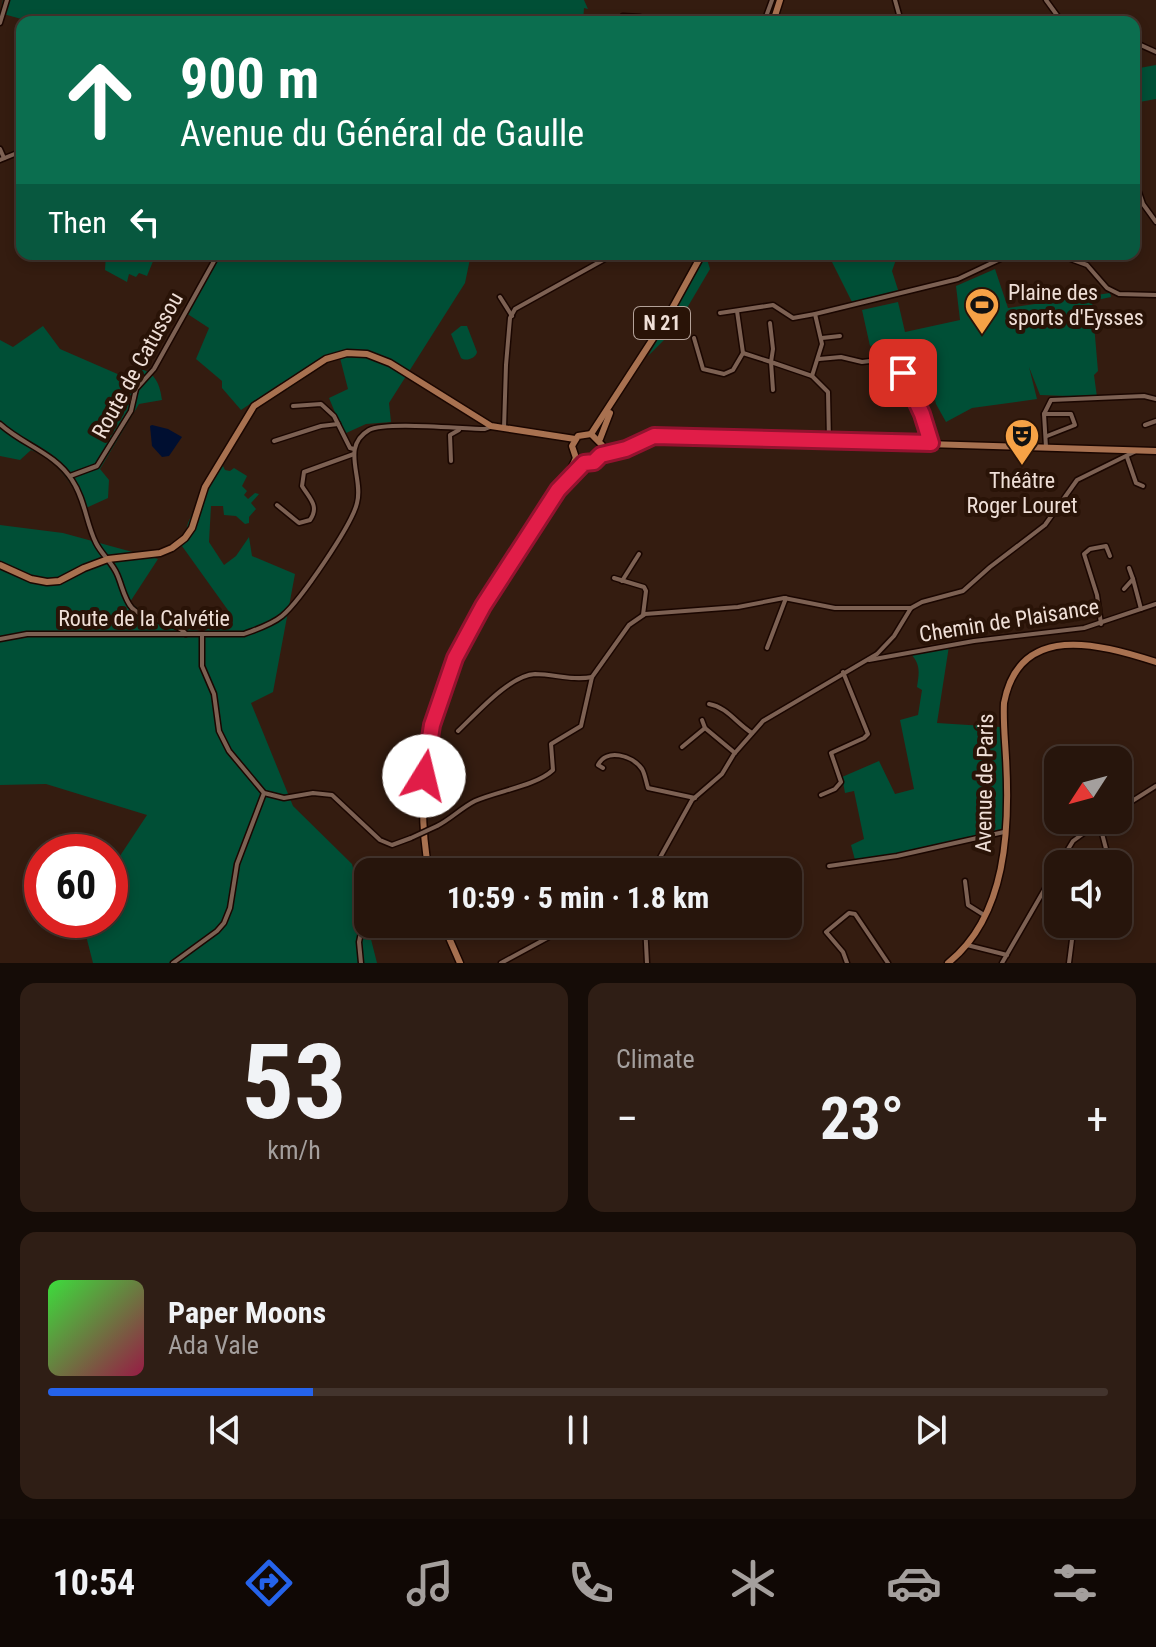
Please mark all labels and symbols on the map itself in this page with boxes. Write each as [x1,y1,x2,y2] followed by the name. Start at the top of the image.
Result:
[1008,280,1144,330] place label: Plaine des sports d'Eysses
[963,286,1001,336] sports icon: Plaine des sports d'Eysses
[87,288,188,443] street label: Route de Catussou
[634,307,690,339] road number: N 21
[869,339,937,407] pin
[1003,417,1041,467] theatre icon: Théâtre Roger Louret
[966,468,1078,518] place label: Théâtre Roger Louret
[917,594,1101,647] street label: Chemin de Plaisance
[58,606,230,631] street label: Route de la Calvétie
[971,713,998,853] street label: Avenue de Paris
[382,734,466,818] position arrow
[1044,746,1132,834] north arrow
[24,834,128,938] speed limit sign: 60

